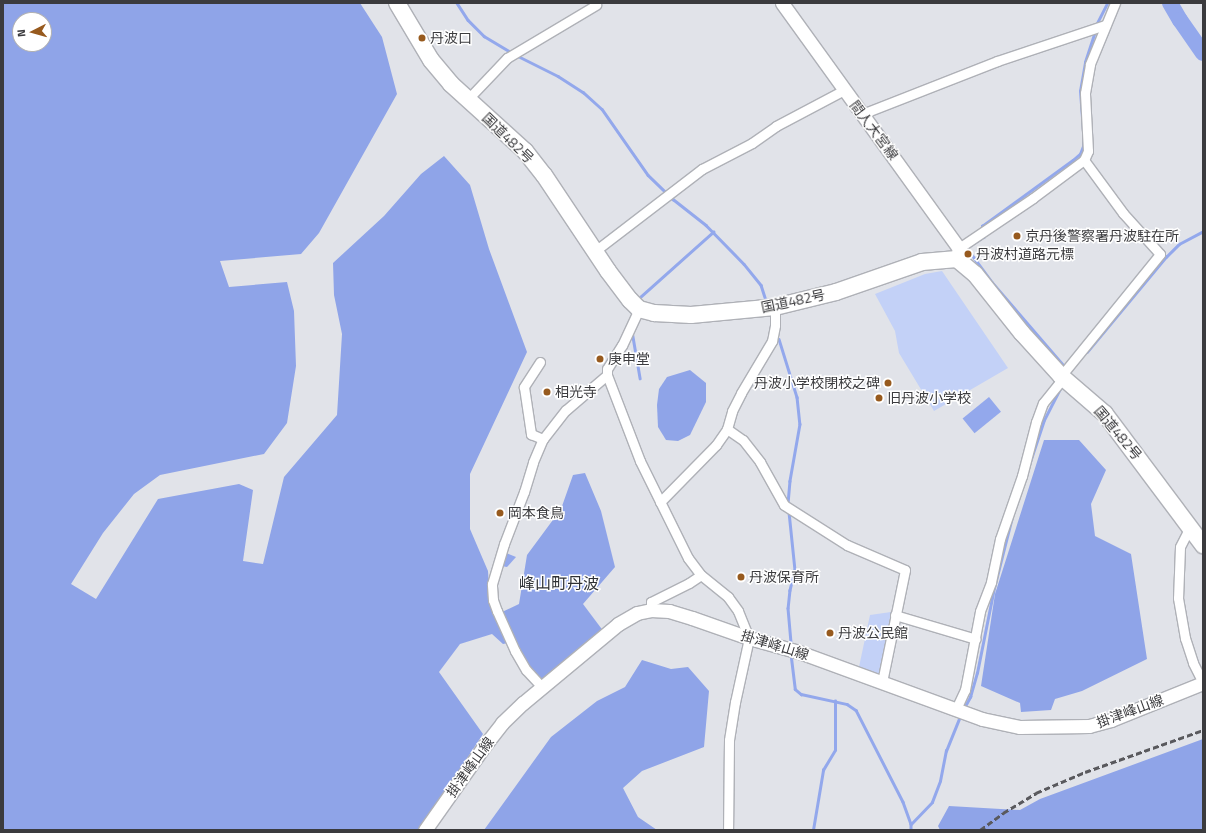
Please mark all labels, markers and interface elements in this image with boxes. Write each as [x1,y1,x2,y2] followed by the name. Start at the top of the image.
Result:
[12,12,52,52] north arrow
[13,29,29,38] text: N
[430,30,472,46] place label: 丹波口
[417,33,427,43] marker: 丹波口
[846,97,902,163] street label: 間人大宮線
[479,109,537,167] street label: 国道482号
[1025,228,1179,244] place label: 京丹後警察署丹波駐在所
[1012,231,1022,241] marker: 京丹後警察署丹波駐在所
[976,246,1074,262] place label: 丹波村道路元標
[963,249,973,259] marker: 丹波村道路元標
[759,286,827,316] street label: 国道482号
[608,351,650,367] place label: 庚申堂
[595,354,605,364] marker: 庚申堂
[754,375,880,391] place label: 丹波小学校閉校之碑
[883,378,893,388] marker: 丹波小学校閉校之碑
[555,384,597,400] place label: 相光寺
[542,387,552,397] marker: 相光寺
[887,390,971,406] place label: 旧丹波小学校
[874,393,884,403] marker: 旧丹波小学校
[1091,403,1145,463] street label: 国道482号
[508,505,564,521] place label: 岡本食鳥
[495,508,505,518] marker: 岡本食鳥
[749,569,819,585] place label: 丹波保育所
[736,572,746,582] marker: 丹波保育所
[519,573,599,593] district label: 峰山町丹波
[838,625,908,641] place label: 丹波公民館
[739,627,811,663] street label: 掛津峰山線
[825,628,835,638] marker: 丹波公民館
[1094,691,1166,731] street label: 掛津峰山線
[443,734,497,800] street label: 掛津峰山線

